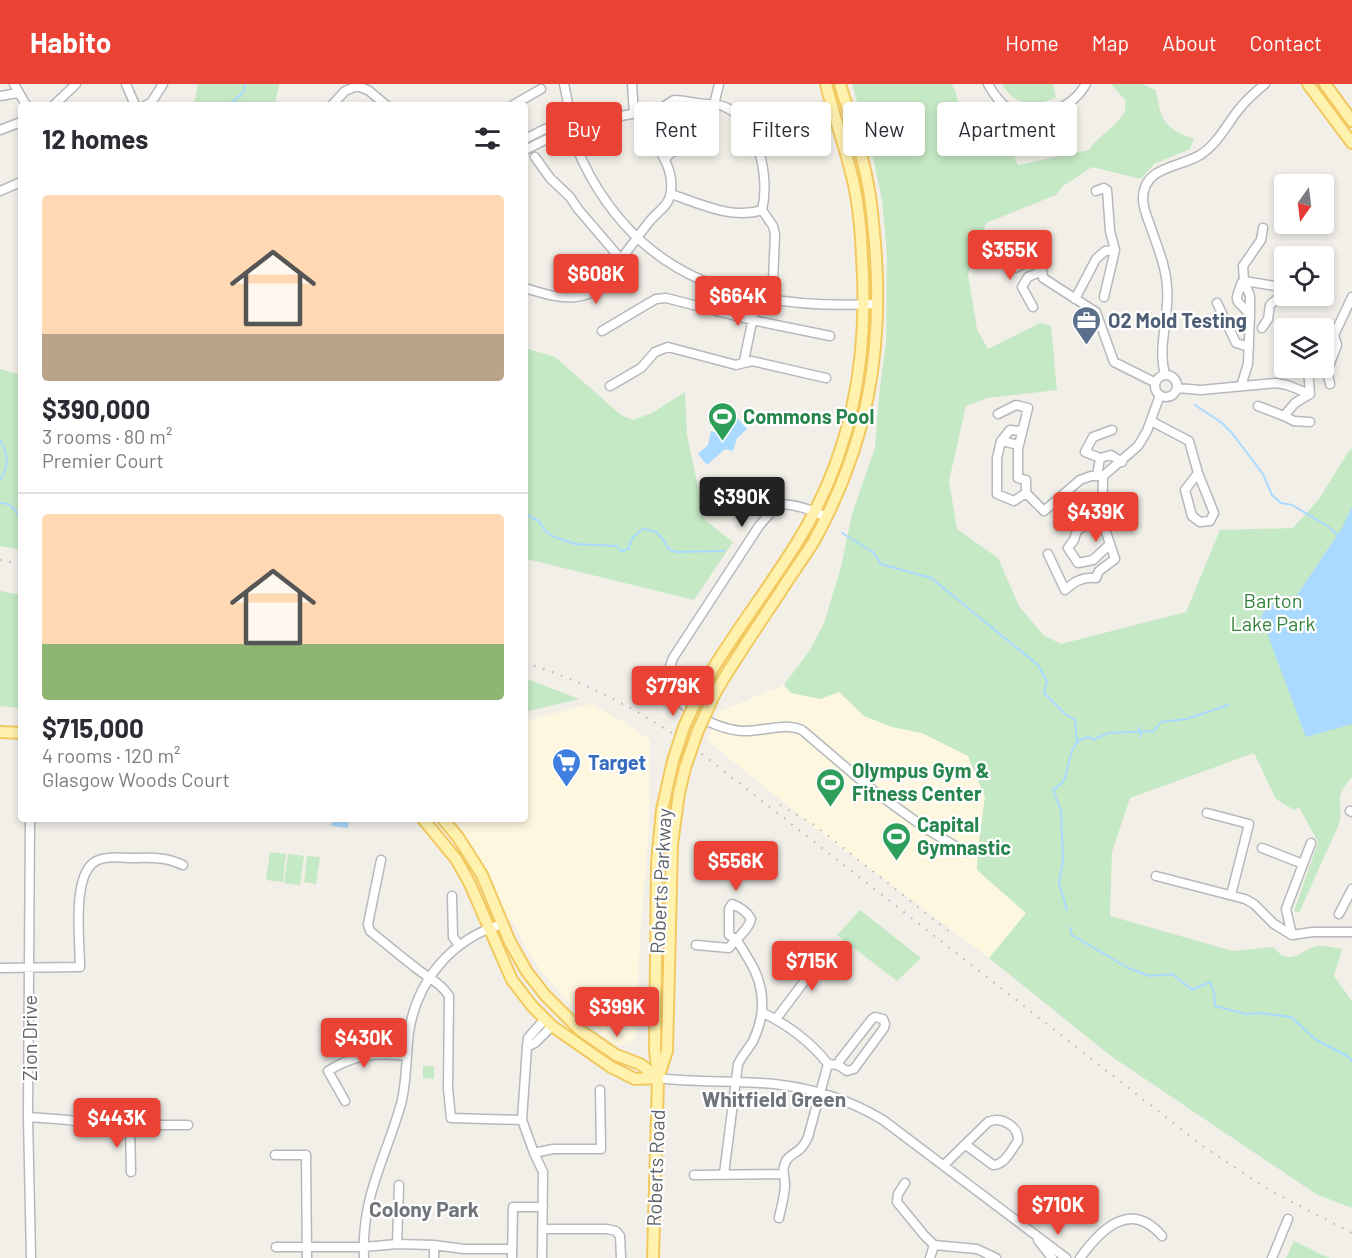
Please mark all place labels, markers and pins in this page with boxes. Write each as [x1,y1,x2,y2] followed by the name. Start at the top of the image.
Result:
[968,230,1052,281] pin: $355K
[554,254,638,305] pin: $608K
[696,276,780,327] pin: $664K
[1071,304,1103,346] office icon: O2 Mold Testing
[1108,308,1247,332] place label: O2 Mold Testing
[706,400,738,442] sports icon: Commons Pool
[743,404,874,428] place label: Commons Pool
[700,477,784,528] pin: $390K
[1054,492,1138,543] pin: $439K
[631,666,715,717] pin: $779K
[551,746,583,788] supermarket icon: Target
[588,750,646,774] place label: Target
[852,758,990,805] place label: Olympus Gym & Fitness Center
[815,766,847,808] sports icon: Olympus Gym & Fitness Center
[917,812,1011,859] place label: Capital Gymnastic
[880,820,912,862] sports icon: Capital Gymnastic
[694,841,778,892] pin: $556K
[770,941,854,992] pin: $715K
[575,987,659,1038] pin: $399K
[322,1018,406,1069] pin: $430K
[75,1098,159,1149] pin: $443K
[1016,1185,1100,1236] pin: $710K

